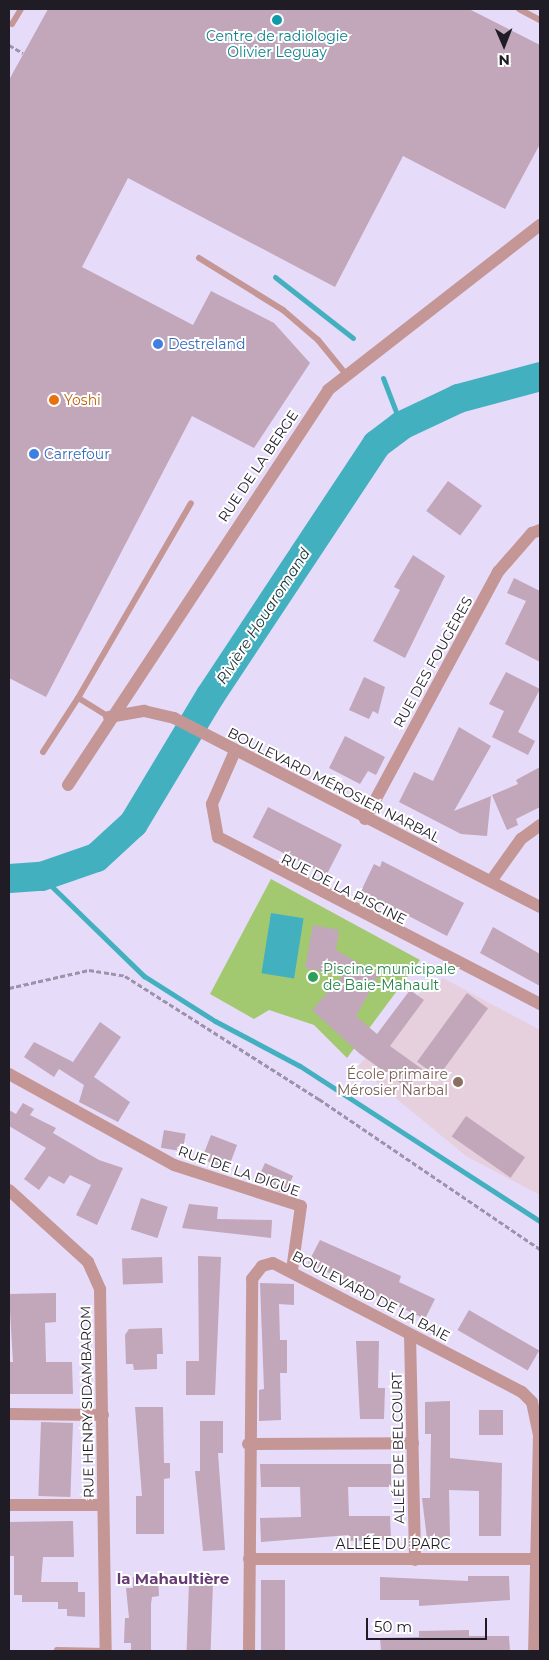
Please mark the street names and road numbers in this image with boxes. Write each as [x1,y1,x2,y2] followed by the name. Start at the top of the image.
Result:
[214,407,302,525] street label: RUE DE LA BERGE
[390,594,476,730] street label: RUE DES FOUGÈRES
[225,724,443,846] street label: BOULEVARD MÉROSIER NARBAL
[279,850,409,928] street label: RUE DE LA PISCINE
[176,1142,302,1200] street label: RUE DE LA DIGUE
[289,1247,453,1345] street label: BOULEVARD DE LA BAIE
[77,1306,97,1498] street label: RUE HENRY SIDAMBAROM
[388,1372,408,1524] street label: ALLÉE DE BELCOURT
[336,1536,450,1552] street label: ALLÉE DU PARC

